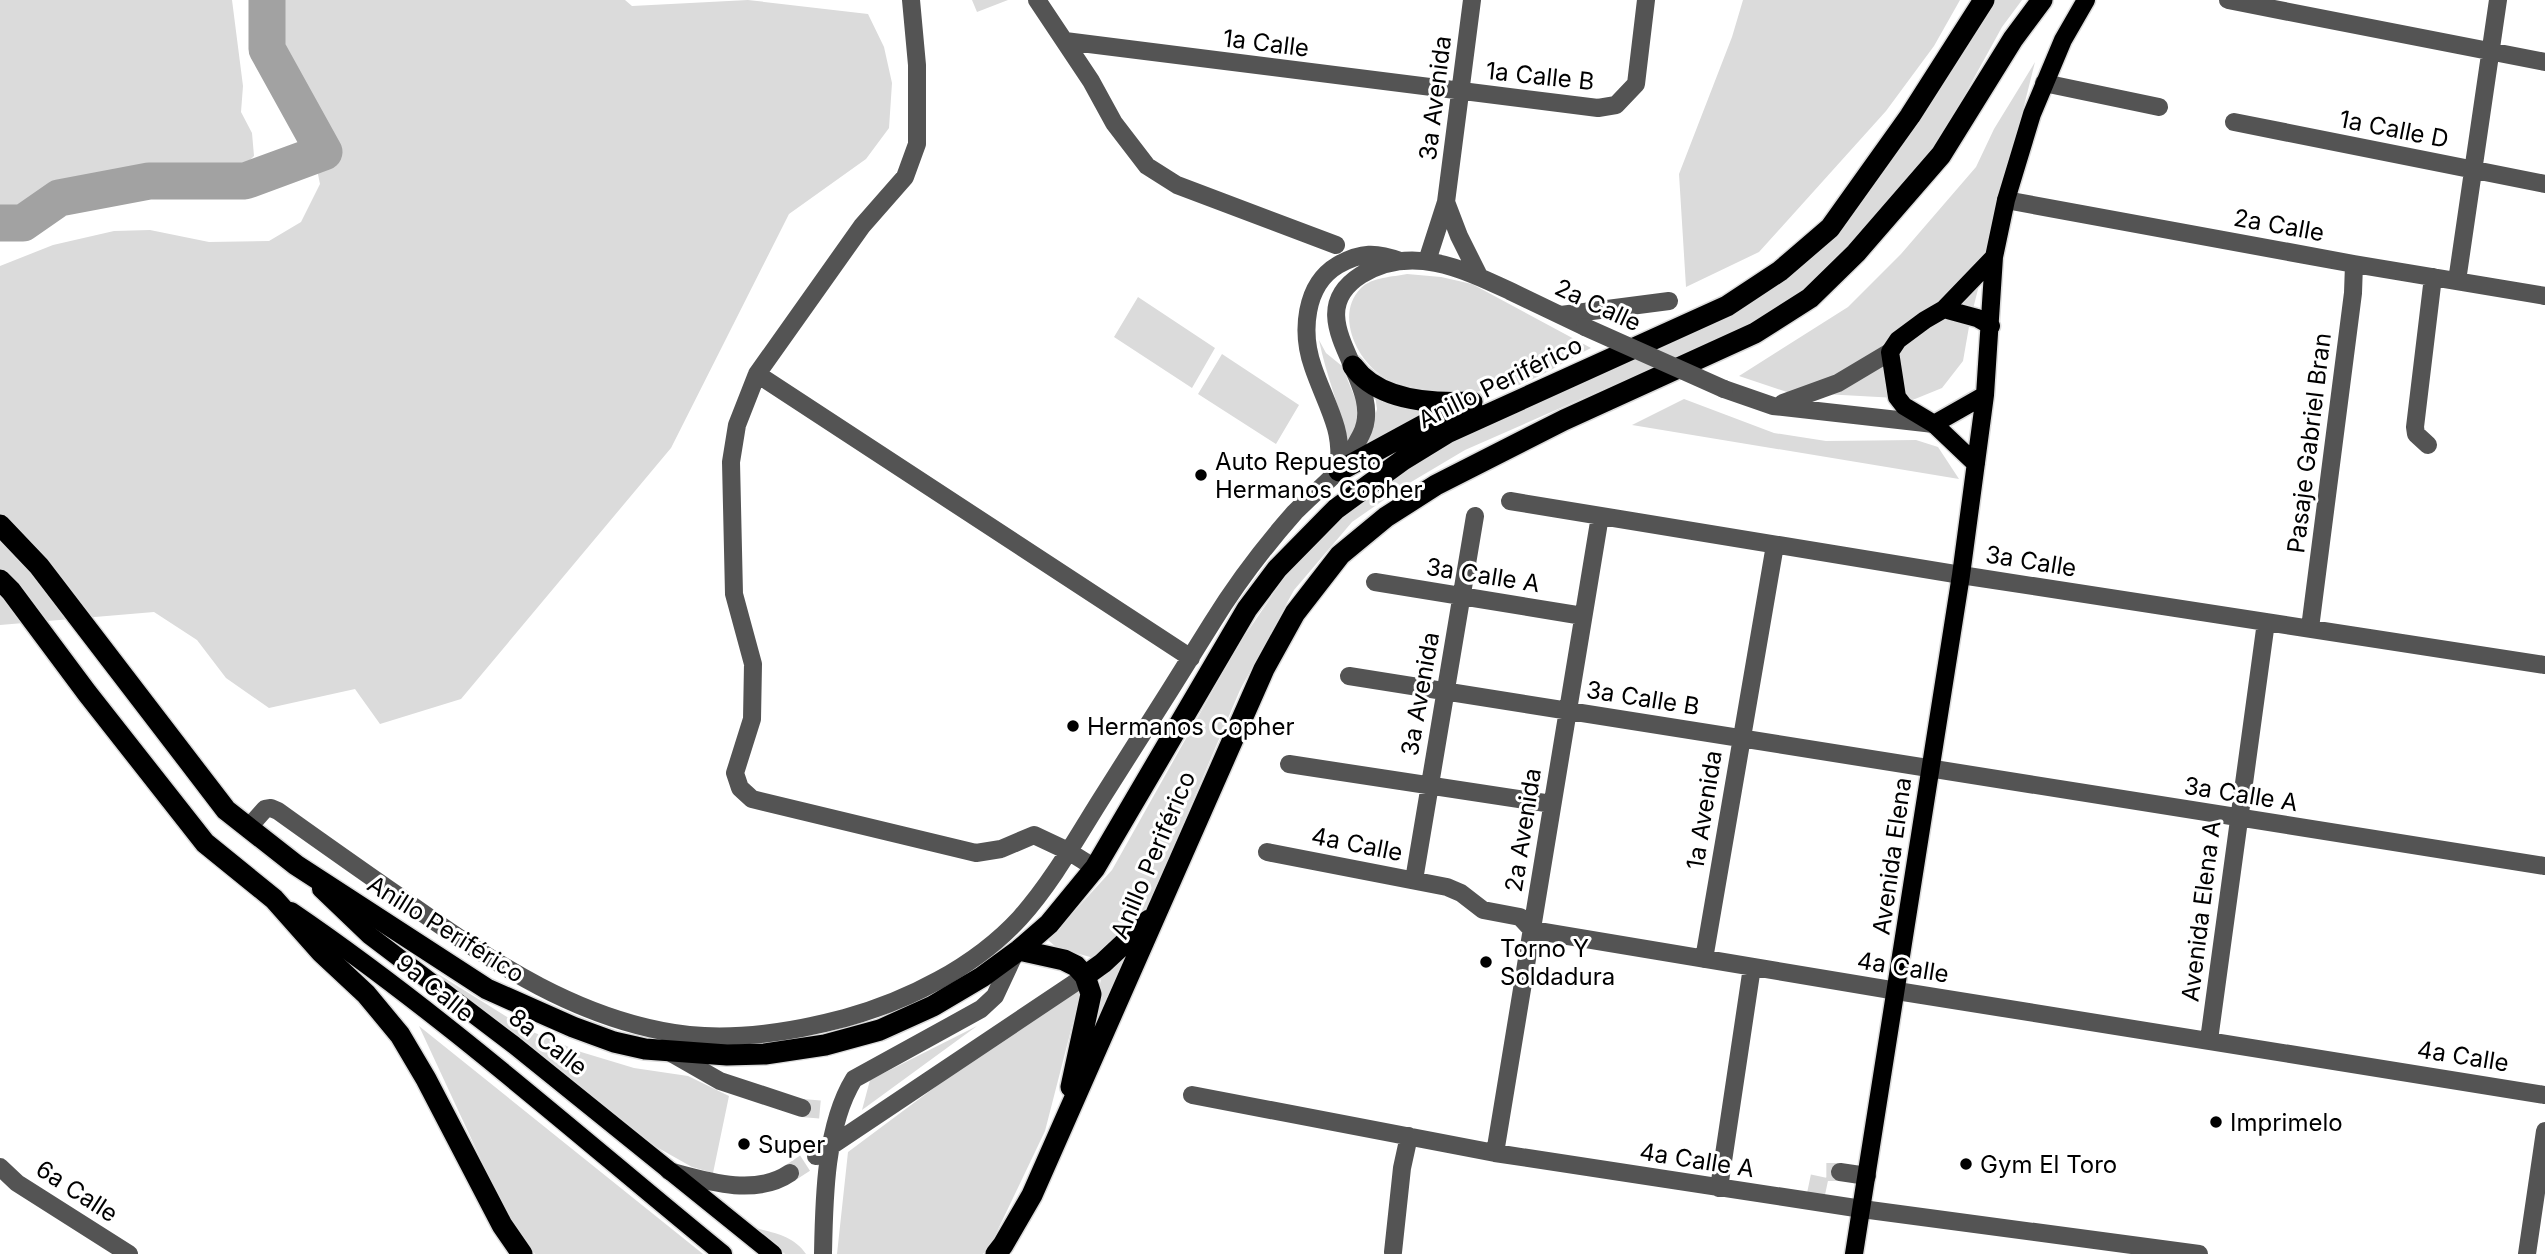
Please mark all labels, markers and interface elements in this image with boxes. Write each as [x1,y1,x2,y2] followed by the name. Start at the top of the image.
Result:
[1221,23,1311,63] street label: 1a Calle
[1413,34,1457,162] street label: 3a Avenida
[1484,56,1596,96] street label: 1a Calle B
[2337,104,2451,154] street label: 1a Calle D
[2231,203,2327,247] street label: 2a Calle
[1550,273,1646,337] street label: 2a Calle
[1413,330,1587,434] street label: Anillo Periférico
[2281,331,2337,555] street label: Pasaje Gabriel Bran
[1215,447,1423,504] place label: Auto Repuesto Hermanos Copher
[1193,467,1209,483] marker: Auto Repuesto Hermanos Copher
[1983,540,2079,582] street label: 3a Calle
[1424,552,1542,598] street label: 3a Calle A
[1395,630,1445,758] street label: 3a Avenida
[1584,675,1702,721] street label: 3a Calle B
[1087,712,1295,741] place label: Hermanos Copher
[1065,718,1081,734] marker: Hermanos Copher
[1680,748,1728,872] street label: 1a Avenida
[1499,766,1547,894] street label: 2a Avenida
[1105,767,1201,943] street label: Anillo Periférico
[2182,771,2300,817] street label: 3a Calle A
[1867,775,1917,937] street label: Avenida Elena
[2176,819,2226,1003] street label: Avenida Elena A
[1309,821,1405,867] street label: 4a Calle
[362,869,530,989] street label: Anillo Periférico
[1500,934,1615,991] place label: Torno Y Soldadura
[1855,945,1951,989] street label: 4a Calle
[390,948,480,1028] street label: 9a Calle
[1478,954,1494,970] marker: Torno Y Soldadura
[503,1002,593,1082] street label: 8a Calle
[2415,1034,2511,1078] street label: 4a Calle
[2230,1108,2343,1137] place label: Imprimelo
[2208,1114,2224,1130] marker: Imprimelo
[758,1130,825,1159] place label: Super
[736,1136,752,1152] marker: Super
[1638,1137,1756,1183] street label: 4a Calle A
[1980,1150,2117,1179] place label: Gym El Toro
[31,1154,123,1228] street label: 6a Calle
[1958,1156,1974,1172] marker: Gym El Toro

